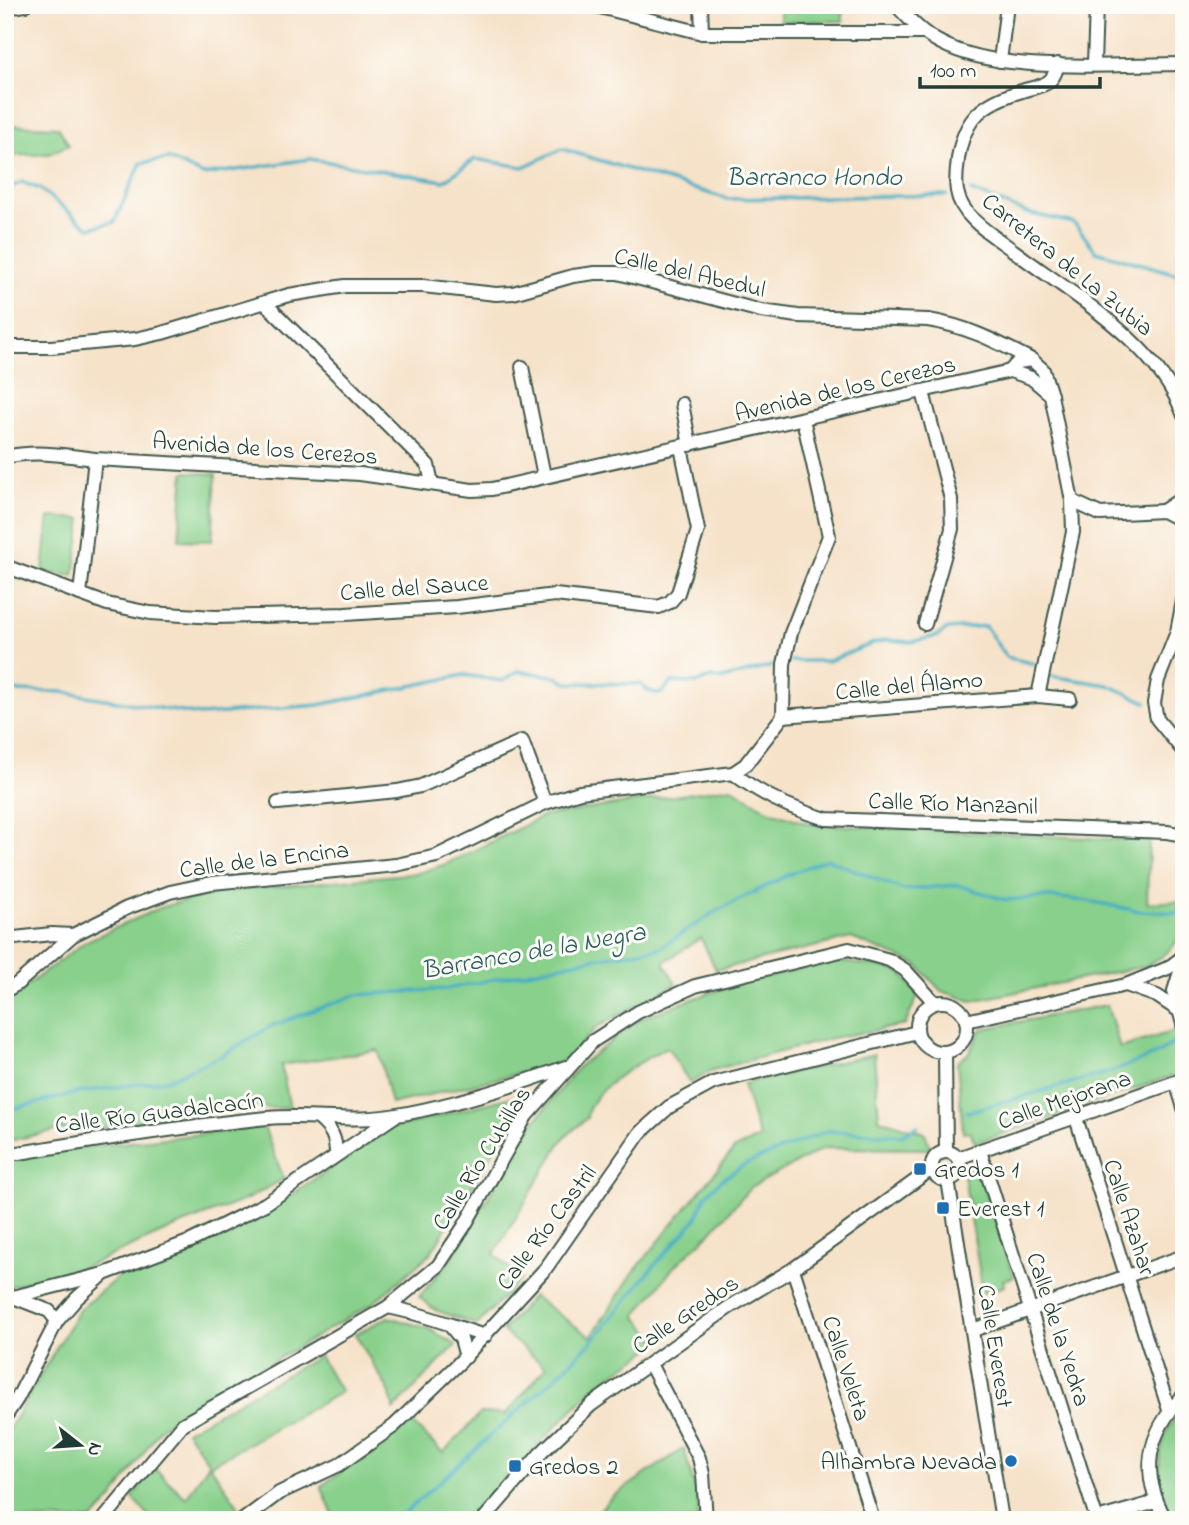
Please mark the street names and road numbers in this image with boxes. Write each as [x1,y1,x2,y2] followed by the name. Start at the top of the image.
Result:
[973,186,1160,346] street label: Carretera de La Zubia
[610,240,769,309] street label: Calle del Abedul
[732,348,960,433] street label: Avenida de los Cerezos
[151,425,379,476] street label: Avenida de los Cerezos
[339,567,490,612] street label: Calle del Sauce
[834,664,985,711] street label: Calle del Álamo
[868,785,1038,826] street label: Calle Río Manzanil
[178,834,351,889] street label: Calle de la Encina
[994,1062,1136,1140] street label: Calle Mejorana
[425,1080,541,1238] street label: Calle Río Cubillas
[53,1084,265,1145] street label: Calle Río Guadalcacín
[1092,1155,1163,1281] street label: Calle Azahar
[489,1158,607,1299] street label: Calle Río Castril
[1015,1248,1098,1411] street label: Calle de la Yedra
[626,1267,747,1365] street label: Calle Gredos
[966,1282,1021,1411] street label: Calle Everest
[811,1312,878,1426] street label: Calle Veleta

